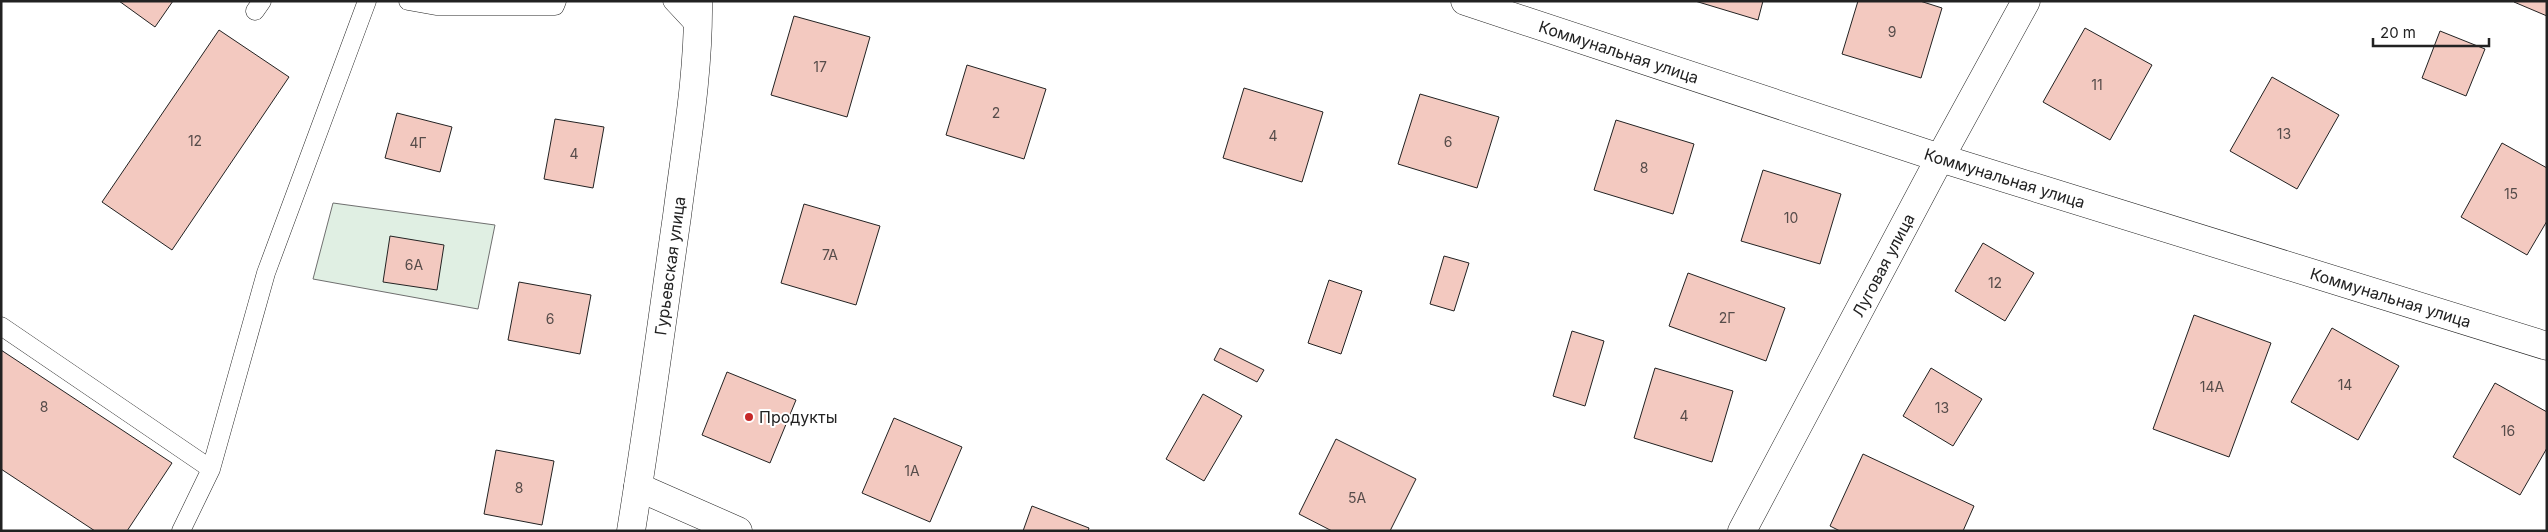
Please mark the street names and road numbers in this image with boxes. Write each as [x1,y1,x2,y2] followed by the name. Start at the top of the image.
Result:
[1536,16,1701,88] street label: Коммунальная улица
[1922,144,2088,212] street label: Коммунальная улица
[650,195,689,337] street label: Гурьевская улица
[1848,210,1919,320] street label: Луговая улица
[2308,263,2473,332] street label: Коммунальная улица

